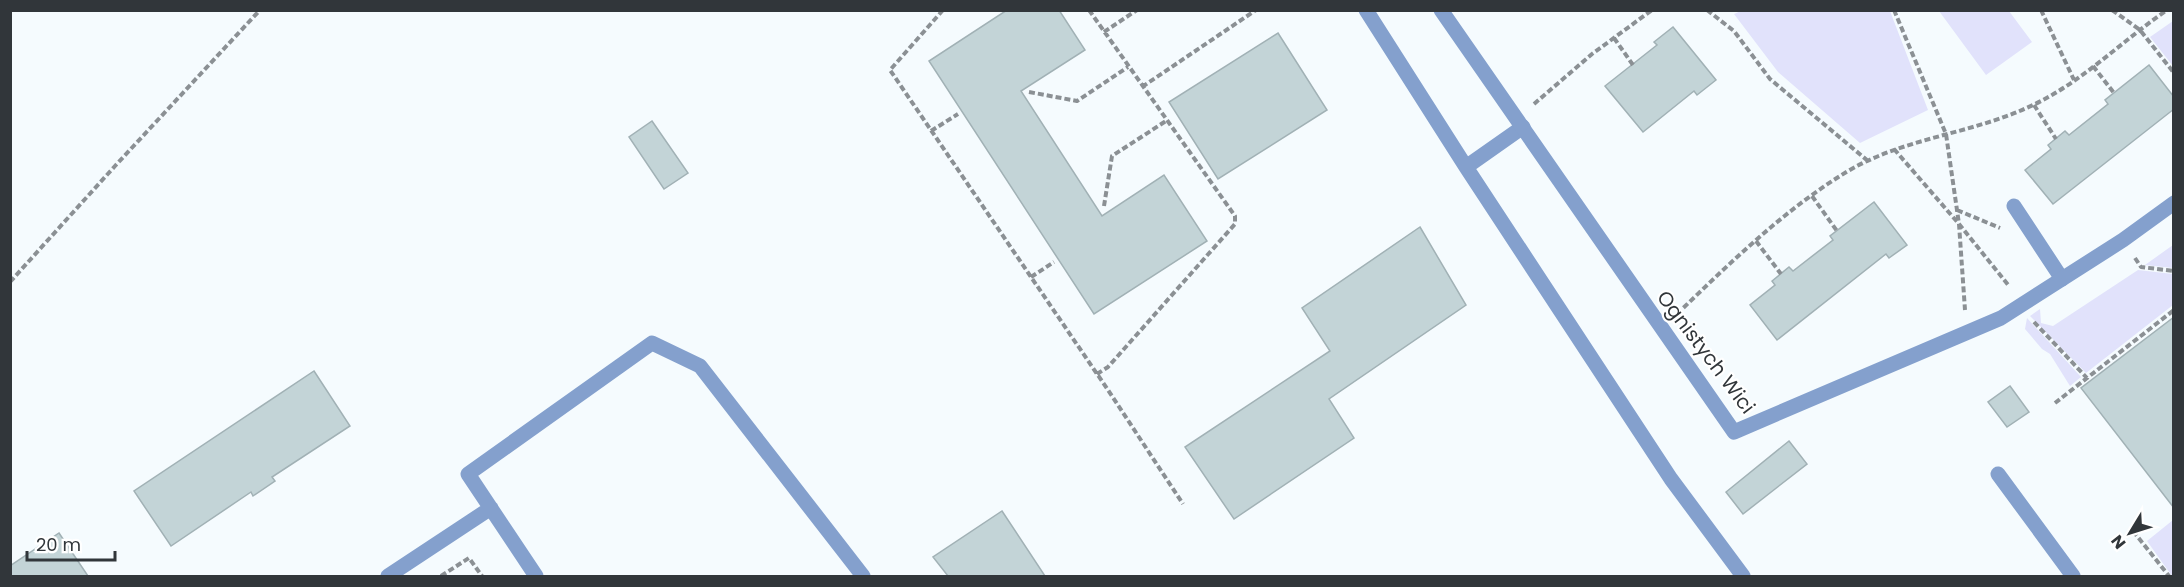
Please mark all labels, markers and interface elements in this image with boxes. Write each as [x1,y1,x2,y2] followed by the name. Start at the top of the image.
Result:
[1650,285,1762,419] street label: Ognistych Wici
[2100,503,2160,563] north arrow
[27,524,116,562] scale bar
[2106,530,2131,554] text: N
[36,532,81,557] text: 20 m

